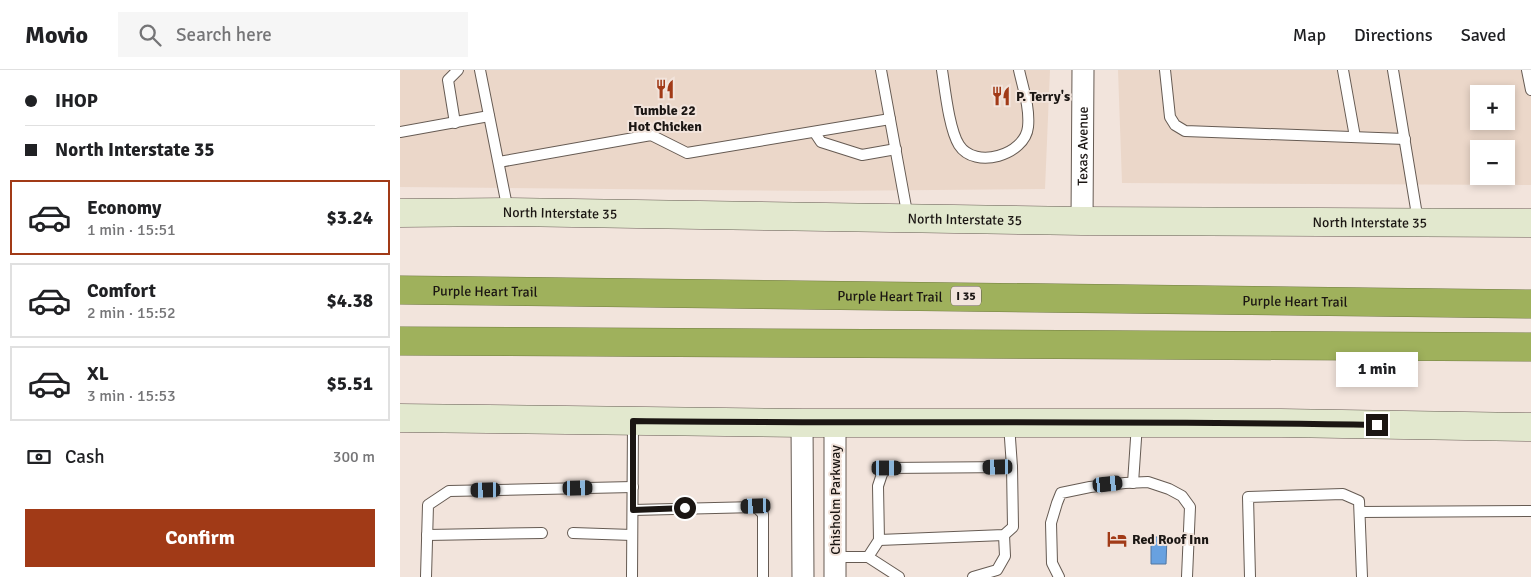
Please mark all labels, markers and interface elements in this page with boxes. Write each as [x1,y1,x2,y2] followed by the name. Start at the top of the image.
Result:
[118,12,468,57] search box
[25,20,88,50] text: Movio
[136,21,164,49] icon: search
[176,23,272,47] text: Search here
[1293,24,1326,46] text: Map
[1354,24,1433,46] text: Directions
[1461,24,1506,46] text: Saved
[654,78,676,100] restaurant icon: Tumble 22 Hot Chicken
[990,85,1012,107] restaurant icon: P. Terry's
[1470,85,1515,185] map controls
[1470,85,1515,130] button: +
[1016,88,1070,105] place label: P. Terry's
[55,89,98,113] text: IHOP
[628,102,702,135] place label: Tumble 22 Hot Chicken
[1074,106,1091,186] street label: Texas Avenue
[55,138,215,162] text: North Interstate 35
[1470,140,1515,185] button: −
[27,195,72,240] icon: car
[87,196,161,220] text: Economy
[503,203,617,222] street label: North Interstate 35
[327,206,373,230] text: $3.24
[908,210,1022,229] street label: North Interstate 35
[1313,214,1427,231] street label: North Interstate 35
[87,220,176,240] text: 1 min · 15:51
[27,278,72,323] icon: car
[87,279,156,303] text: Comfort
[432,282,538,300] street label: Purple Heart Trail
[837,287,943,305] street label: Purple Heart Trail
[951,287,981,306] road number: I 35
[327,289,373,313] text: $4.38
[1242,292,1348,310] street label: Purple Heart Trail
[87,303,176,323] text: 2 min · 15:52
[1336,352,1418,388] callout: 1 min
[1358,359,1396,379] text: 1 min
[27,361,72,406] icon: car
[87,362,109,386] text: XL
[327,372,373,396] text: $5.51
[87,386,176,406] text: 3 min · 15:53
[1366,414,1388,436] route end
[25,443,53,471] icon: cash
[65,445,105,469] text: Cash
[827,445,844,555] street label: Chisholm Parkway
[333,447,375,467] text: 300 m
[982,459,1013,475] car
[872,461,902,476] car
[1092,475,1123,493] car
[562,480,593,496] car
[470,482,501,498] car
[674,497,696,519] route start
[740,498,771,514] car
[25,509,375,567] button: Confirm
[1106,528,1128,550] hotel icon: Red Roof Inn
[1132,531,1209,548] place label: Red Roof Inn

